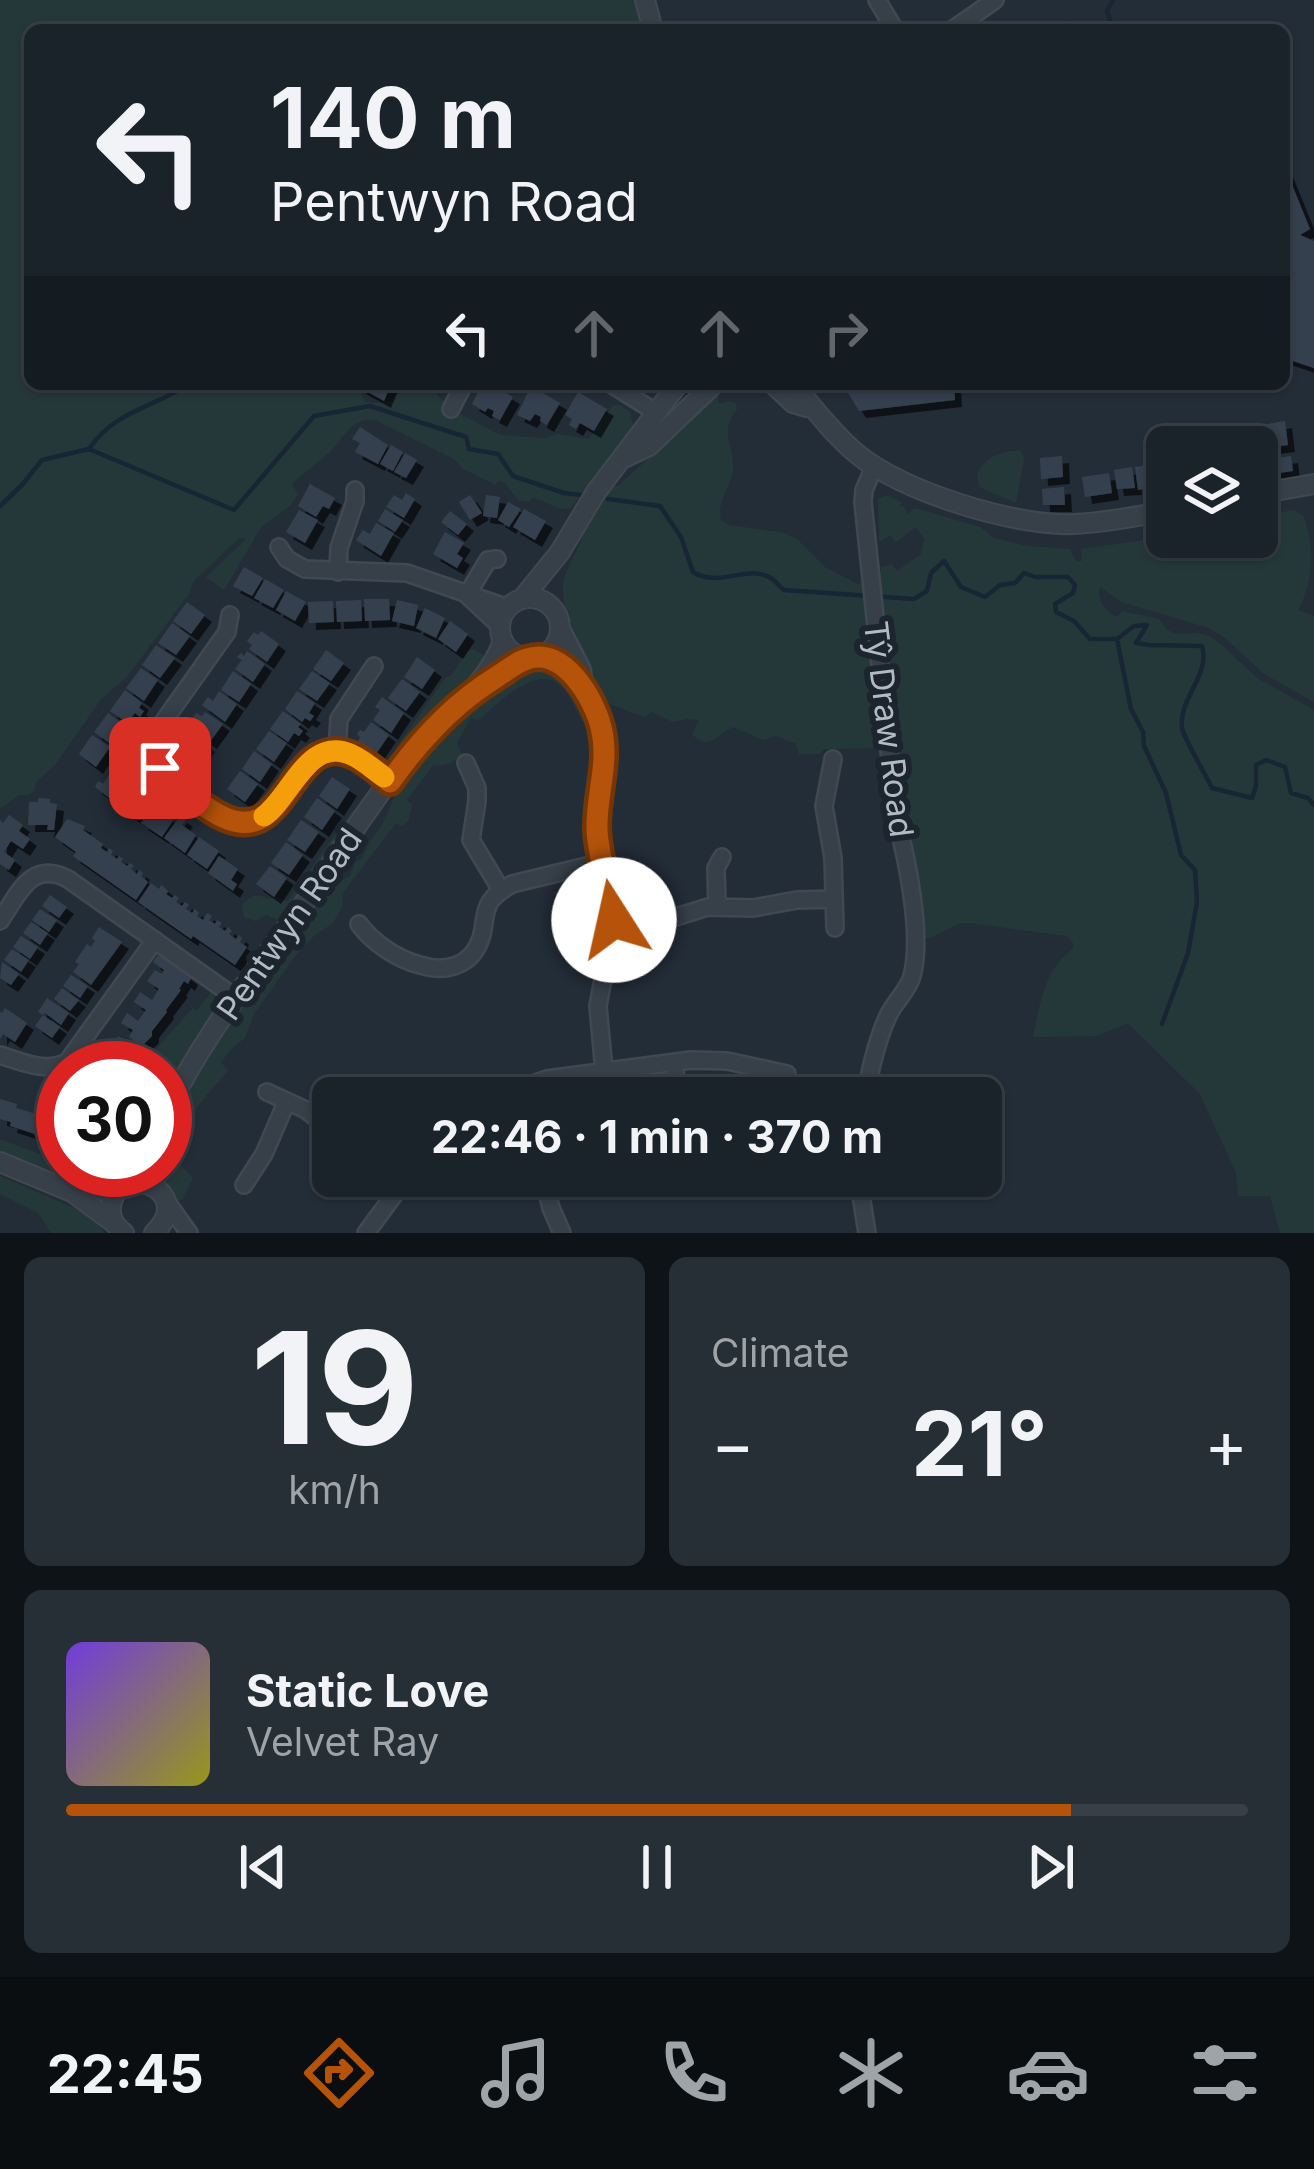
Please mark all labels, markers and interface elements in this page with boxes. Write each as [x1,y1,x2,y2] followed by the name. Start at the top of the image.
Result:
[270,67,516,168] text: 140 m
[72,72,228,228] icon: left
[270,169,638,234] text: Pentwyn Road
[435,300,501,366] icon: left
[561,300,627,366] icon: ahead
[687,300,753,366] icon: ahead
[813,300,879,366] icon: right
[1146,426,1278,558] map controls
[1146,426,1278,558] button: layers
[856,619,922,839] street label: Tŷ Draw Road
[109,717,211,819] pin
[127,735,193,801] icon: arrive
[208,820,370,1028] street label: Pentwyn Road
[551,857,677,983] position arrow
[36,1041,192,1197] speed limit sign: 30
[431,1109,883,1164] text: 22:46 · 1 min · 370 m
[250,1293,419,1482] text: 19
[711,1329,850,1376] text: Climate
[911,1389,1048,1498] text: 21°
[711,1404,755,1484] text: −
[1204,1404,1248,1484] text: +
[288,1466,381,1513] text: km/h
[246,1663,489,1718] text: Static Love
[246,1718,439,1765] text: Velvet Ray
[230,1834,296,1900] icon: previous
[624,1834,690,1900] icon: pause
[1018,1834,1084,1900] icon: next
[297,2031,381,2115] icon: directions
[474,2031,558,2115] icon: music
[652,2031,736,2115] icon: phone
[829,2031,913,2115] icon: climate
[1006,2031,1090,2115] icon: car
[1183,2031,1267,2115] icon: filters
[47,2041,204,2106] text: 22:45

